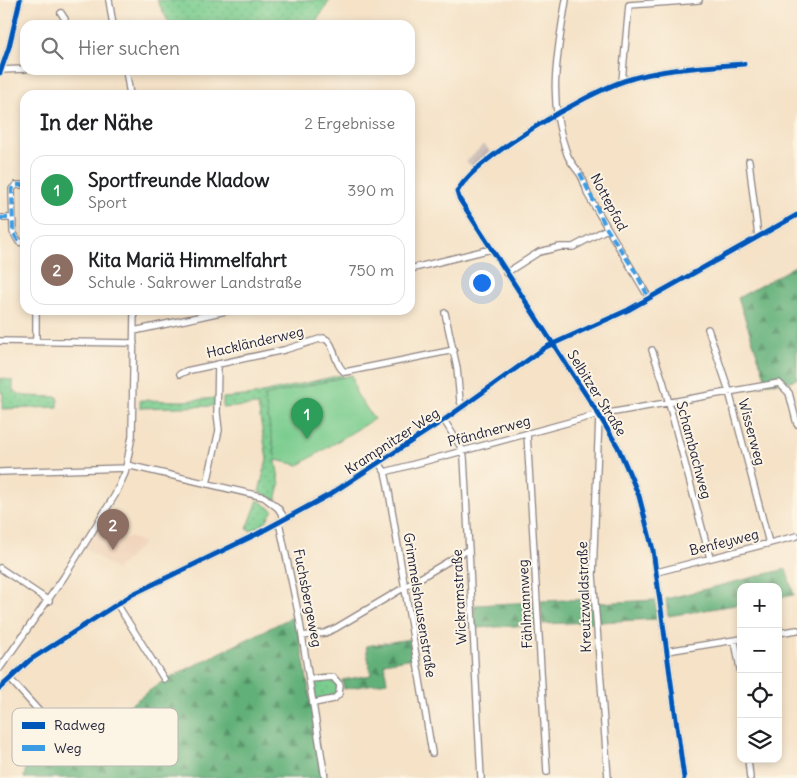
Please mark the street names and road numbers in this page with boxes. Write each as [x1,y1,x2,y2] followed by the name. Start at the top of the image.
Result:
[586,170,632,234] street label: Nottepfad
[205,322,305,362] street label: Hackländerweg
[563,347,631,439] street label: Selbitzer Straße
[734,397,770,467] street label: Wisserweg
[672,399,716,501] street label: Schambachweg
[341,404,443,478] street label: Krampnitzer Weg
[446,411,532,451] street label: Pfändnerweg
[687,525,761,559] street label: Benfeyweg
[400,531,440,679] street label: Grimmelshausenstraße
[573,541,595,653] street label: Kreutzwaldstraße
[290,547,326,649] street label: Fuchsbergeweg
[448,549,470,645] street label: Wickramstraße
[514,559,536,649] street label: Fählmannweg

